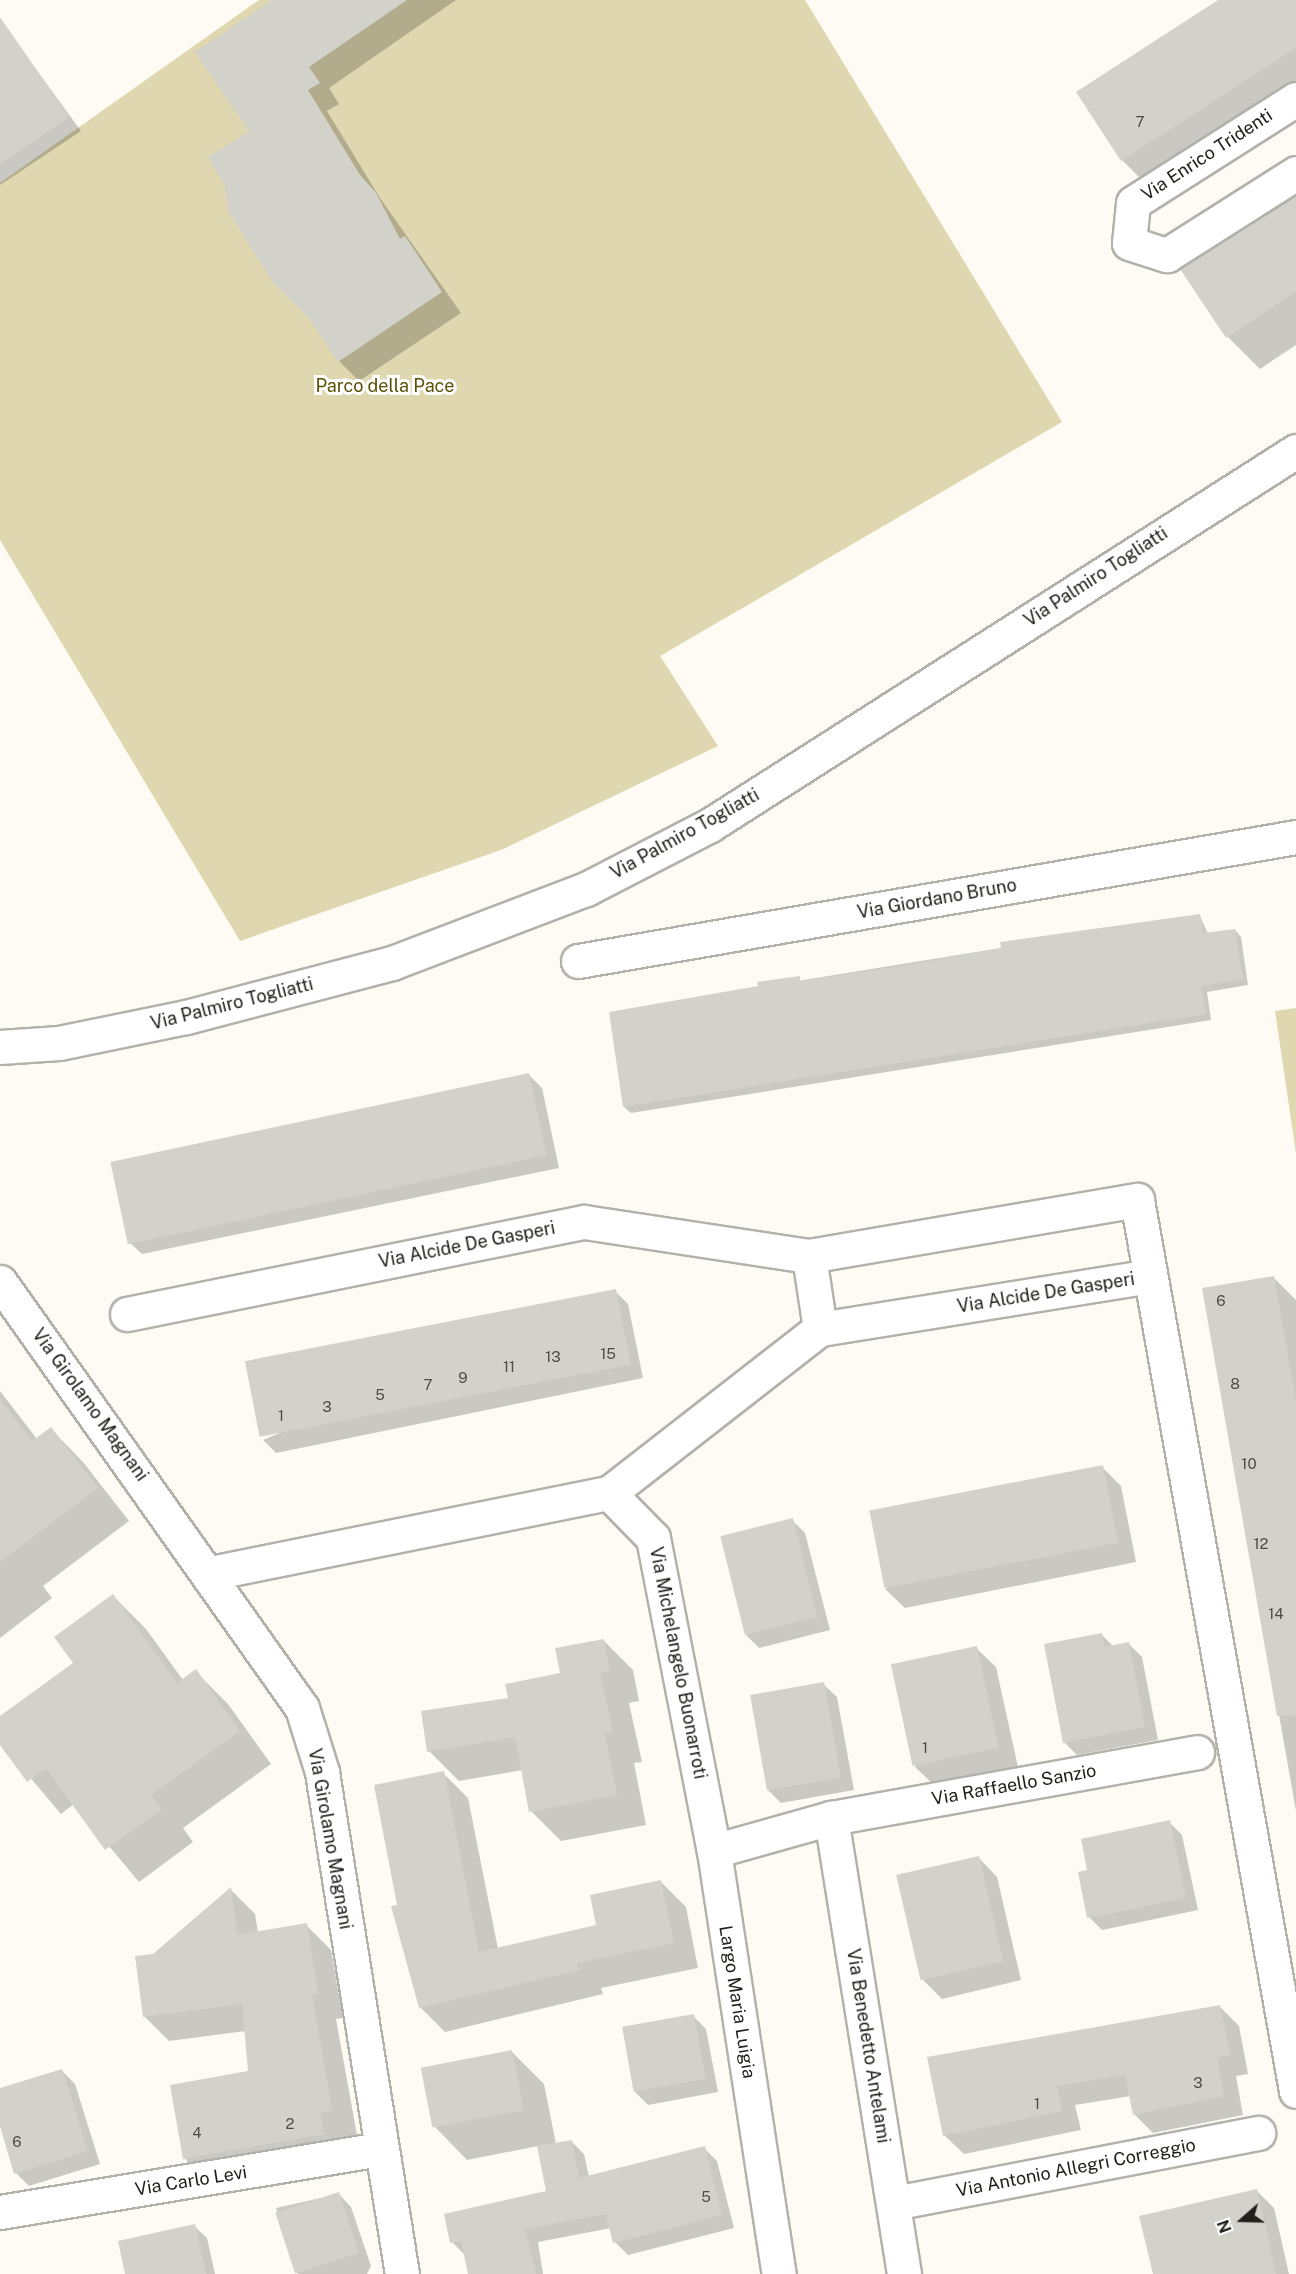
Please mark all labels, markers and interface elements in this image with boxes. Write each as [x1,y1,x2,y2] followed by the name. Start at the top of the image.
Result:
[1137,105,1277,205] street label: Via Enrico Tridenti
[1135,113,1145,131] house number: 7
[315,375,455,397] park label: Parco della Pace
[1020,523,1172,631] street label: Via Palmiro Togliatti
[607,784,763,884] street label: Via Palmiro Togliatti
[856,874,1018,924] street label: Via Giordano Bruno
[148,973,316,1035] street label: Via Palmiro Togliatti
[377,1217,557,1273] street label: Via Alcide De Gasperi
[956,1268,1136,1318] street label: Via Alcide De Gasperi
[1216,1292,1226,1310] house number: 6
[27,1324,153,1486] street label: Via Girolamo Magnani
[600,1345,616,1363] house number: 15
[545,1348,561,1366] house number: 13
[503,1358,515,1376] house number: 11
[458,1369,468,1387] house number: 9
[1230,1375,1240,1393] house number: 8
[423,1376,433,1394] house number: 7
[375,1386,385,1404] house number: 5
[322,1398,332,1416] house number: 3
[278,1407,284,1425] house number: 1
[1241,1455,1257,1473] house number: 10
[1253,1535,1269,1553] house number: 12
[645,1545,711,1781] street label: Via Michelangelo Buonarroti
[1268,1605,1284,1623] house number: 14
[922,1739,928,1757] house number: 1
[303,1747,357,1931] street label: Via Girolamo Magnani
[930,1760,1098,1810] street label: Via Raffaello Sanzio
[714,1924,760,2080] street label: Largo Maria Luigia
[842,1947,894,2145] street label: Via Benedetto Antelami
[1193,2074,1203,2092] house number: 3
[1034,2095,1040,2113] house number: 1
[286,2115,294,2133] house number: 2
[192,2124,202,2142] house number: 4
[12,2133,22,2151] house number: 6
[954,2134,1198,2202] street label: Via Antonio Allegri Correggio
[133,2161,249,2201] street label: Via Carlo Levi
[701,2188,711,2206] house number: 5
[1212,2190,1272,2250] north arrow
[1214,2217,1236,2235] text: N

